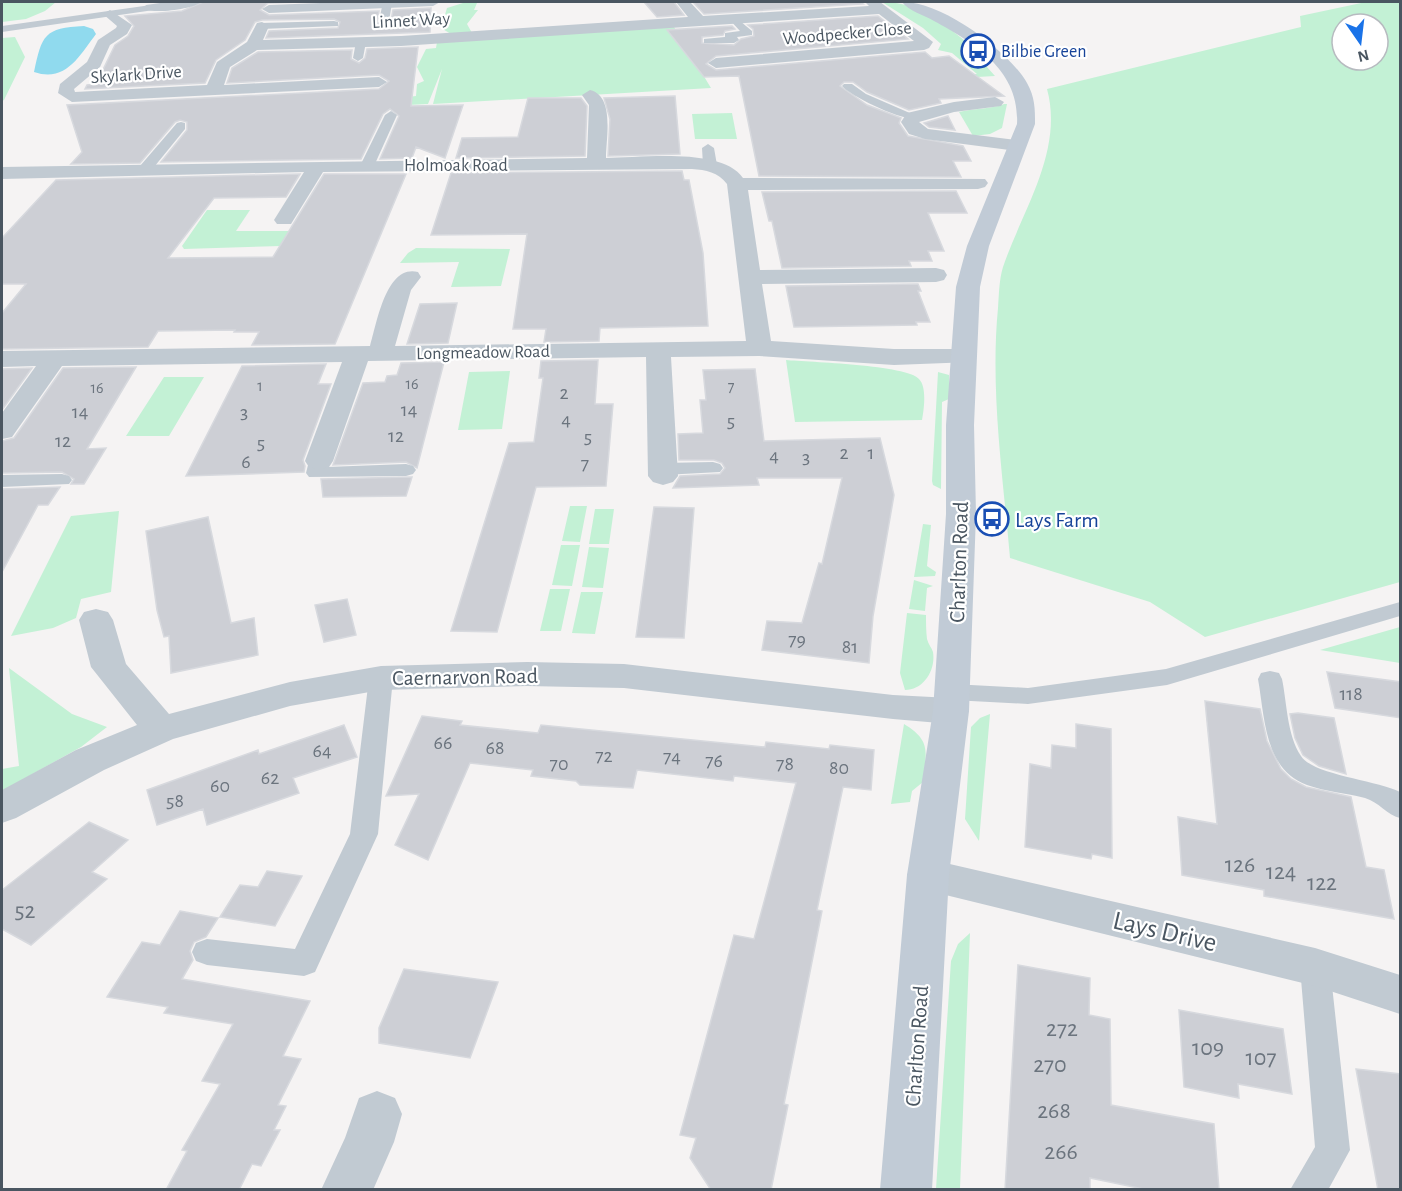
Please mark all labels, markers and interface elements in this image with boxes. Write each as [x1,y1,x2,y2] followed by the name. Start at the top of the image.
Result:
[372,10,451,32] street label: Linnet Way
[1330,12,1390,72] north arrow
[782,19,912,49] street label: Woodpecker Close
[960,33,996,69] bus stop icon: Bilbie Green
[1001,43,1086,61] place label: Bilbie Green
[1356,46,1371,65] text: N
[90,63,182,87] street label: Skylark Drive
[404,157,508,175] street label: Holmoak Road
[416,343,550,363] street label: Longmeadow Road
[405,376,419,392] house number: 16
[257,378,263,394] house number: 1
[728,379,735,395] house number: 7
[90,380,104,396] house number: 16
[559,383,569,403] house number: 2
[401,400,417,420] house number: 14
[72,402,88,422] house number: 14
[240,402,248,422] house number: 3
[561,410,571,430] house number: 4
[727,411,735,431] house number: 5
[388,426,404,446] house number: 12
[584,427,592,447] house number: 5
[55,431,71,451] house number: 12
[257,433,265,453] house number: 5
[839,443,849,463] house number: 2
[868,443,874,463] house number: 1
[769,446,779,466] house number: 4
[802,447,810,467] house number: 3
[241,452,251,472] house number: 6
[581,454,589,474] house number: 7
[946,501,972,623] street label: Charlton Road
[974,501,1010,537] bus stop icon: Lays Farm
[1015,509,1099,531] place label: Lays Farm
[788,630,806,650] house number: 79
[842,637,858,657] house number: 81
[392,665,538,689] street label: Caernarvon Road
[1339,684,1363,704] house number: 118
[434,733,452,753] house number: 66
[486,738,504,758] house number: 68
[312,741,332,761] house number: 64
[595,746,613,766] house number: 72
[663,747,681,767] house number: 74
[705,751,723,771] house number: 76
[550,754,568,774] house number: 70
[776,754,794,774] house number: 78
[829,758,849,778] house number: 80
[261,768,279,788] house number: 62
[210,776,230,796] house number: 60
[166,791,184,811] house number: 58
[1225,853,1255,877] house number: 126
[1266,860,1296,884] house number: 124
[1307,871,1337,895] house number: 122
[15,899,36,923] house number: 52
[1110,906,1219,957] street label: Lays Drive
[902,985,932,1107] street label: Charlton Road
[1046,1017,1078,1041] house number: 272
[1192,1036,1224,1060] house number: 109
[1246,1046,1276,1070] house number: 107
[1033,1053,1067,1077] house number: 270
[1037,1099,1071,1123] house number: 268
[1044,1140,1078,1164] house number: 266

